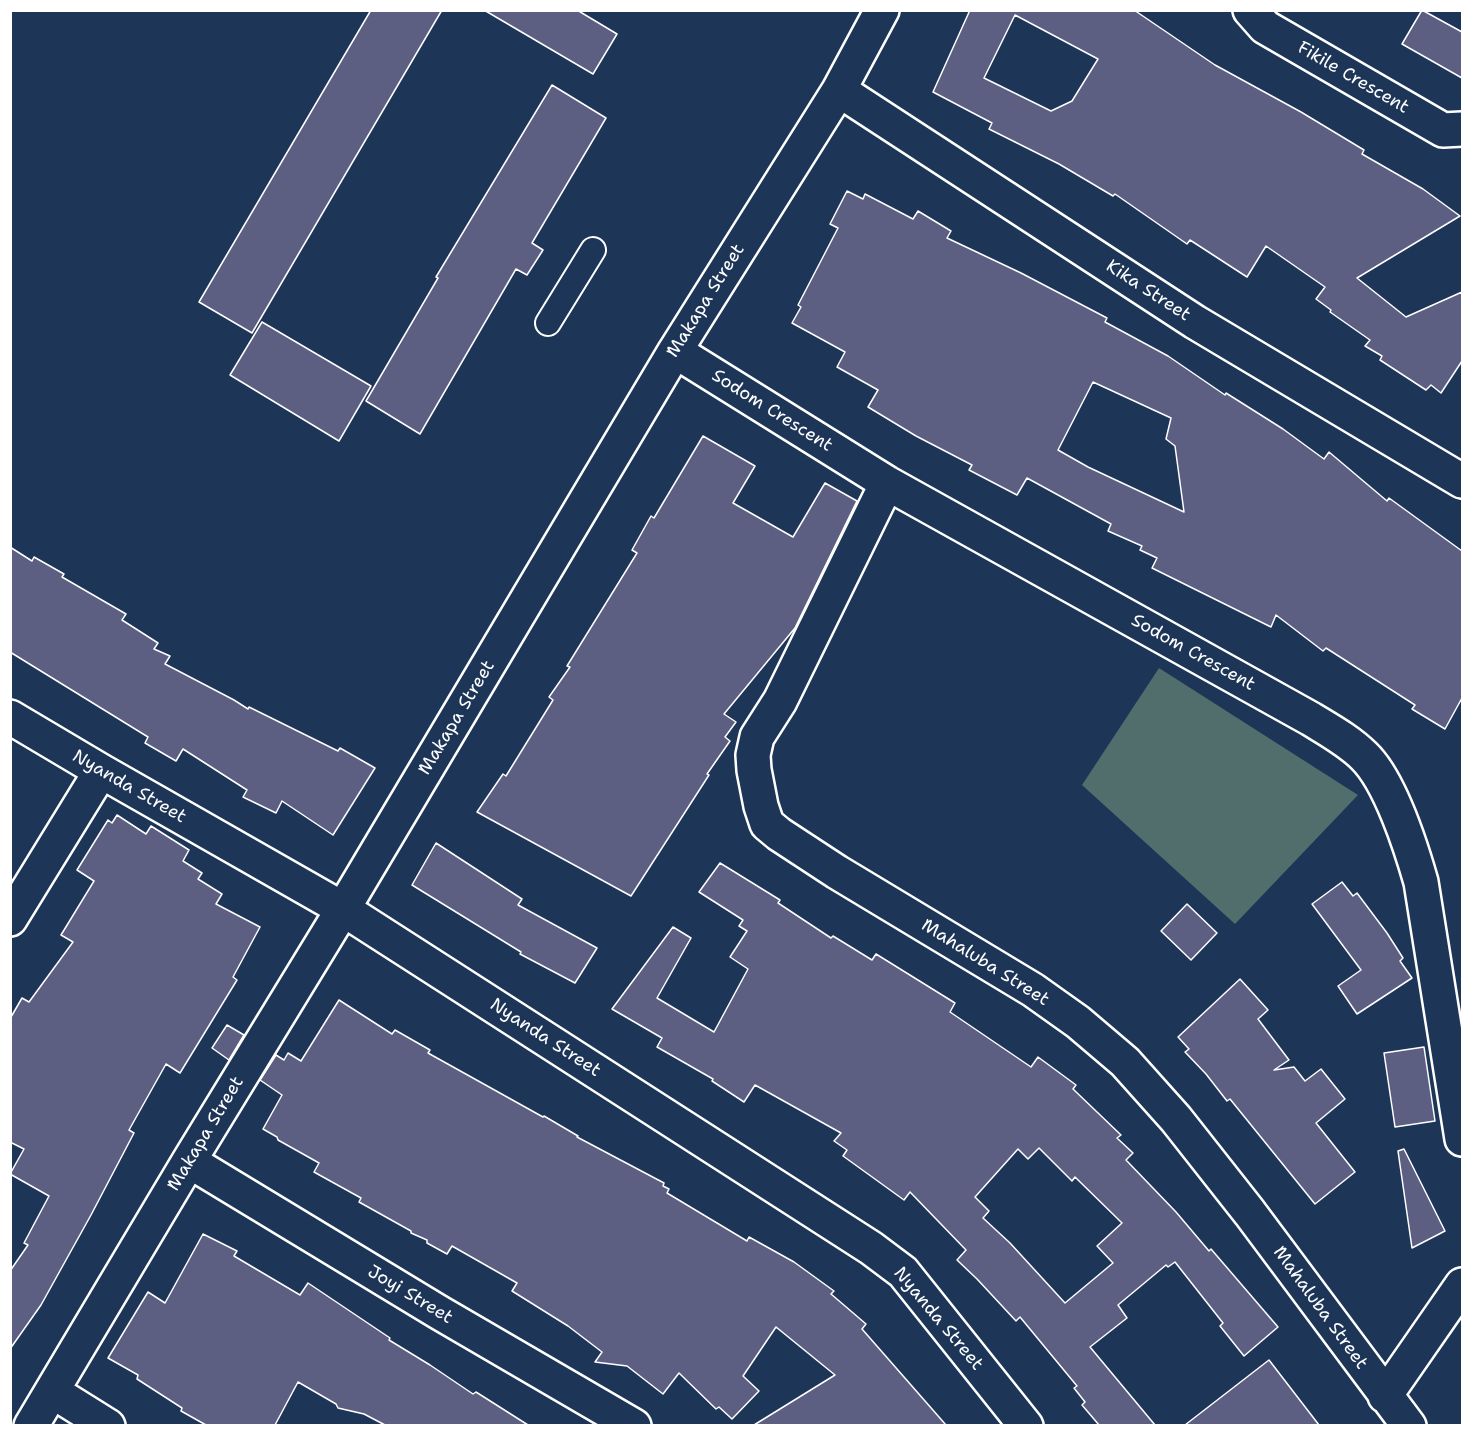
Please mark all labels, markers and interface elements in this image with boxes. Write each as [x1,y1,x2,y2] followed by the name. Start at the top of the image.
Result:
[1293,37,1413,119] street label: Fikile Crescent
[662,240,750,362] street label: Makapa Street
[1102,256,1194,326] street label: Kika Street
[708,365,836,457] street label: Sodom Crescent
[1127,610,1259,696] street label: Sodom Crescent
[414,657,500,779] street label: Makapa Street
[68,746,190,828] street label: Nyanda Street
[917,915,1053,1011] street label: Mahaluba Street
[486,994,604,1082] street label: Nyanda Street
[163,1073,249,1195] street label: Makapa Street
[1268,1242,1372,1374] street label: Mahaluba Street
[363,1261,457,1329] street label: Joyi Street
[889,1263,987,1375] street label: Nyanda Street

